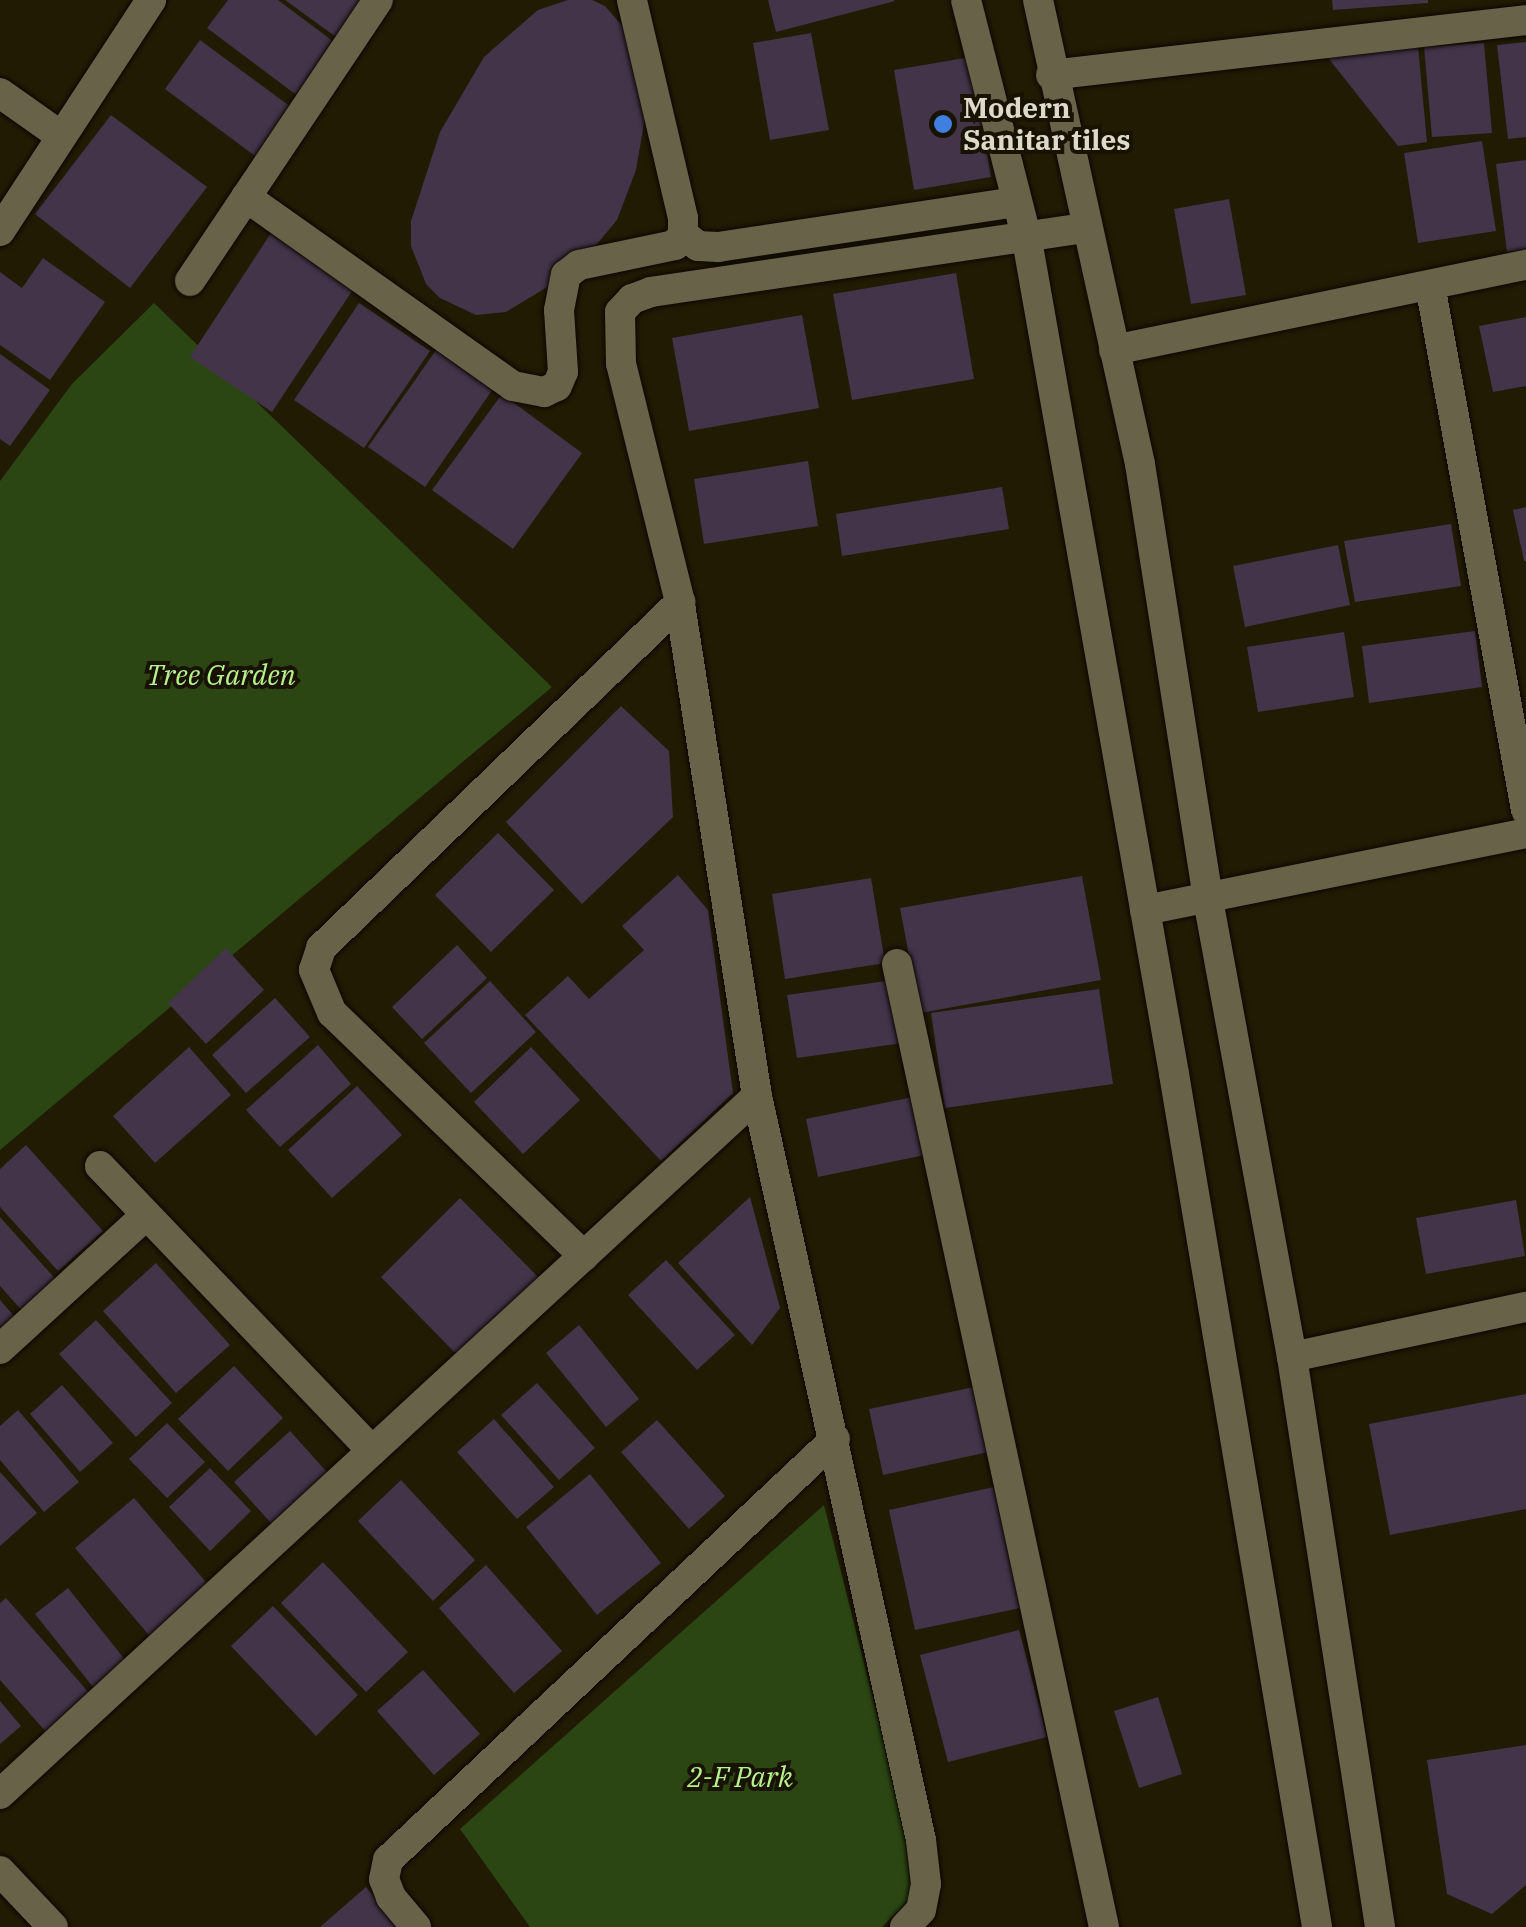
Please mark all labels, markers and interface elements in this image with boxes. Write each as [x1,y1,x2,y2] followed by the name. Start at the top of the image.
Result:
[963,91,1131,157] place label: Modern Sanitar tiles
[932,113,954,135] marker: Modern Sanitar tiles
[146,658,296,692] park label: Tree Garden
[687,1760,793,1794] park label: 2-F Park

